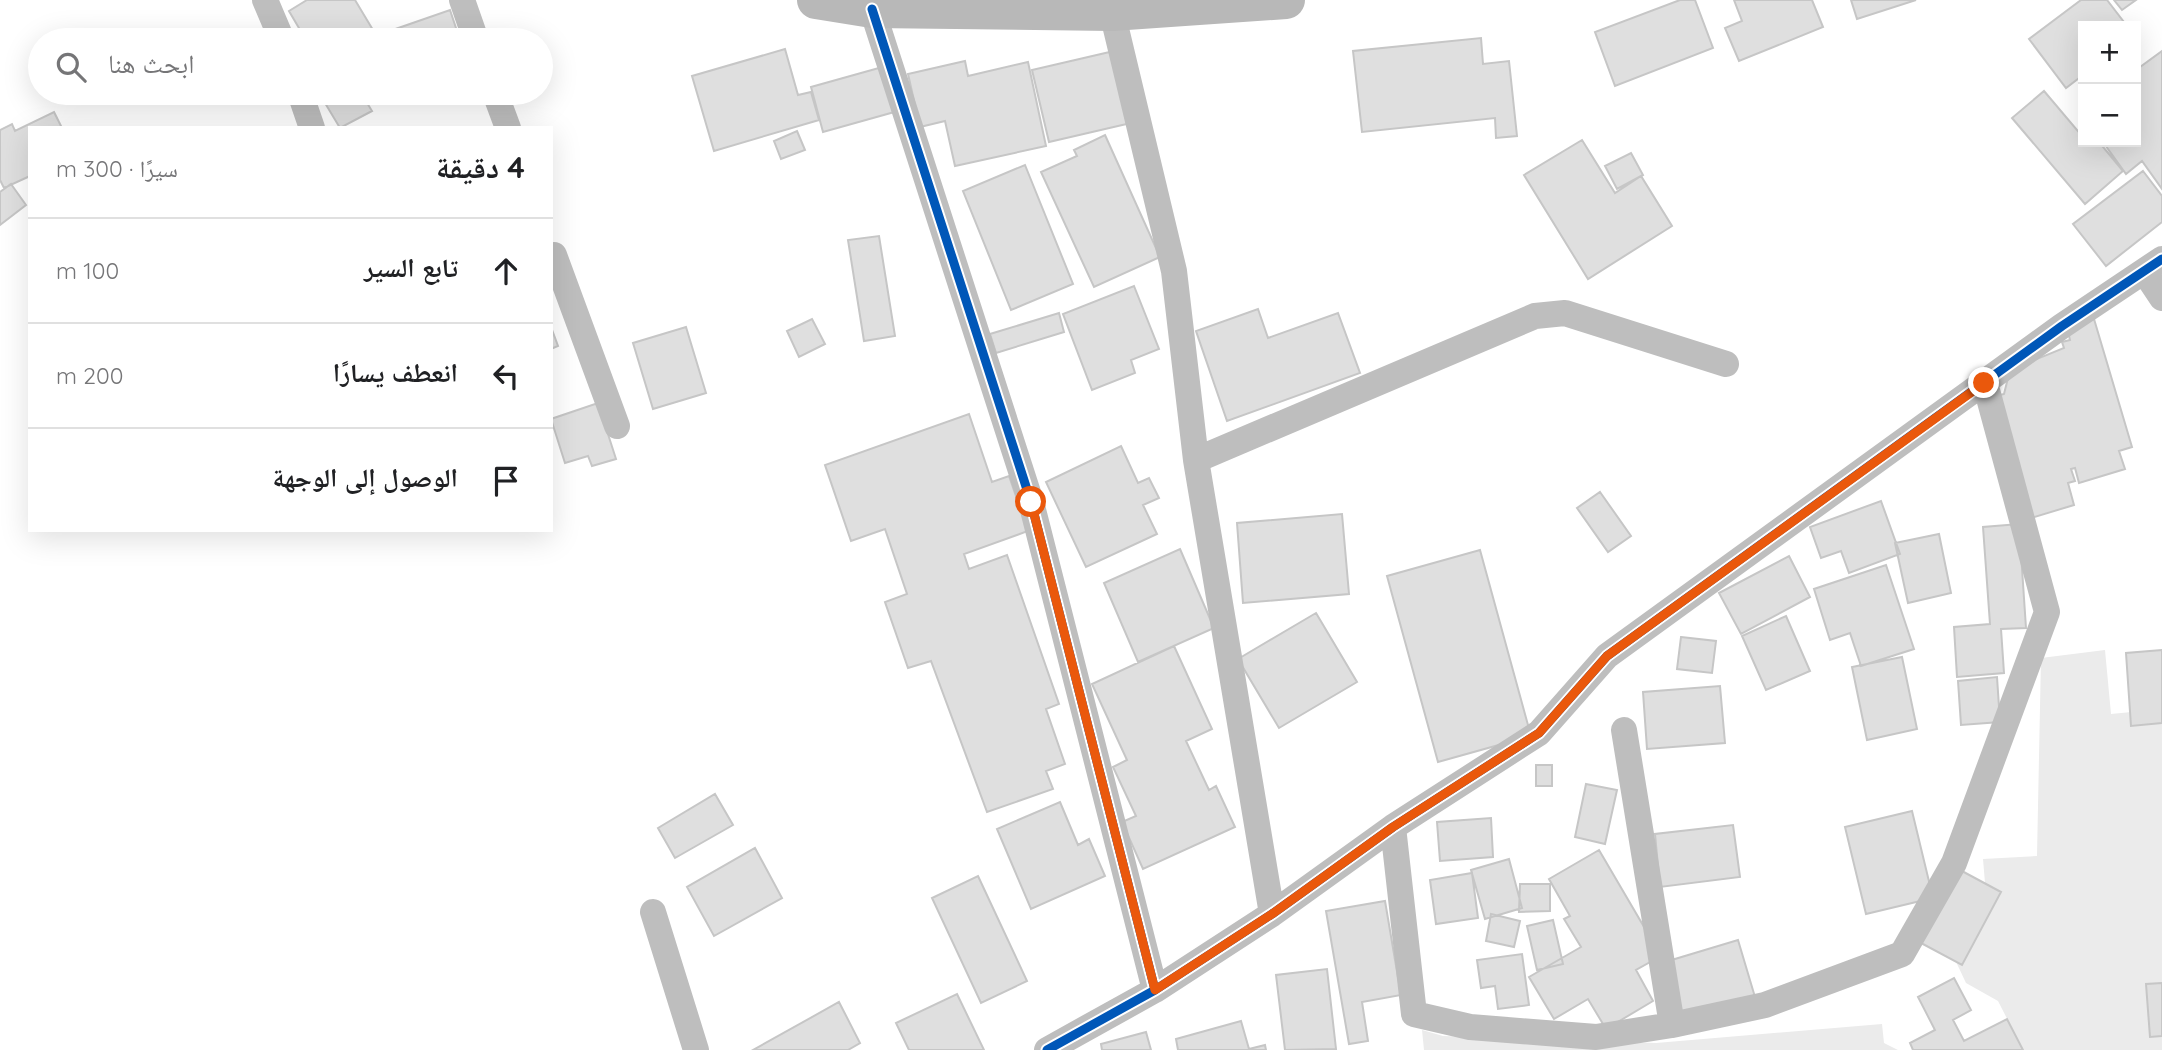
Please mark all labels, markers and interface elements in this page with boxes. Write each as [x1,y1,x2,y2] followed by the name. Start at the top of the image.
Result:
[2078,21,2141,147] map controls
[2078,21,2141,84] button: +
[28,28,553,105] search box
[108,47,194,80] text: ابحث هنا
[52,48,90,86] icon: search
[2078,84,2141,147] button: −
[436,148,525,186] text: 4 دقيقة
[56,154,178,183] text: سيرًا · 300 m
[364,251,458,284] text: تابع السير
[487,252,525,290] icon: ahead
[56,256,119,285] text: 100 m
[333,356,458,389] text: انعطف يسارًا
[487,357,525,395] icon: left
[56,361,123,390] text: 200 m
[1968,367,1999,398] route end
[272,461,458,494] text: الوصول إلى الوجهة
[487,462,525,500] icon: arrive
[1015,486,1046,517] route start

